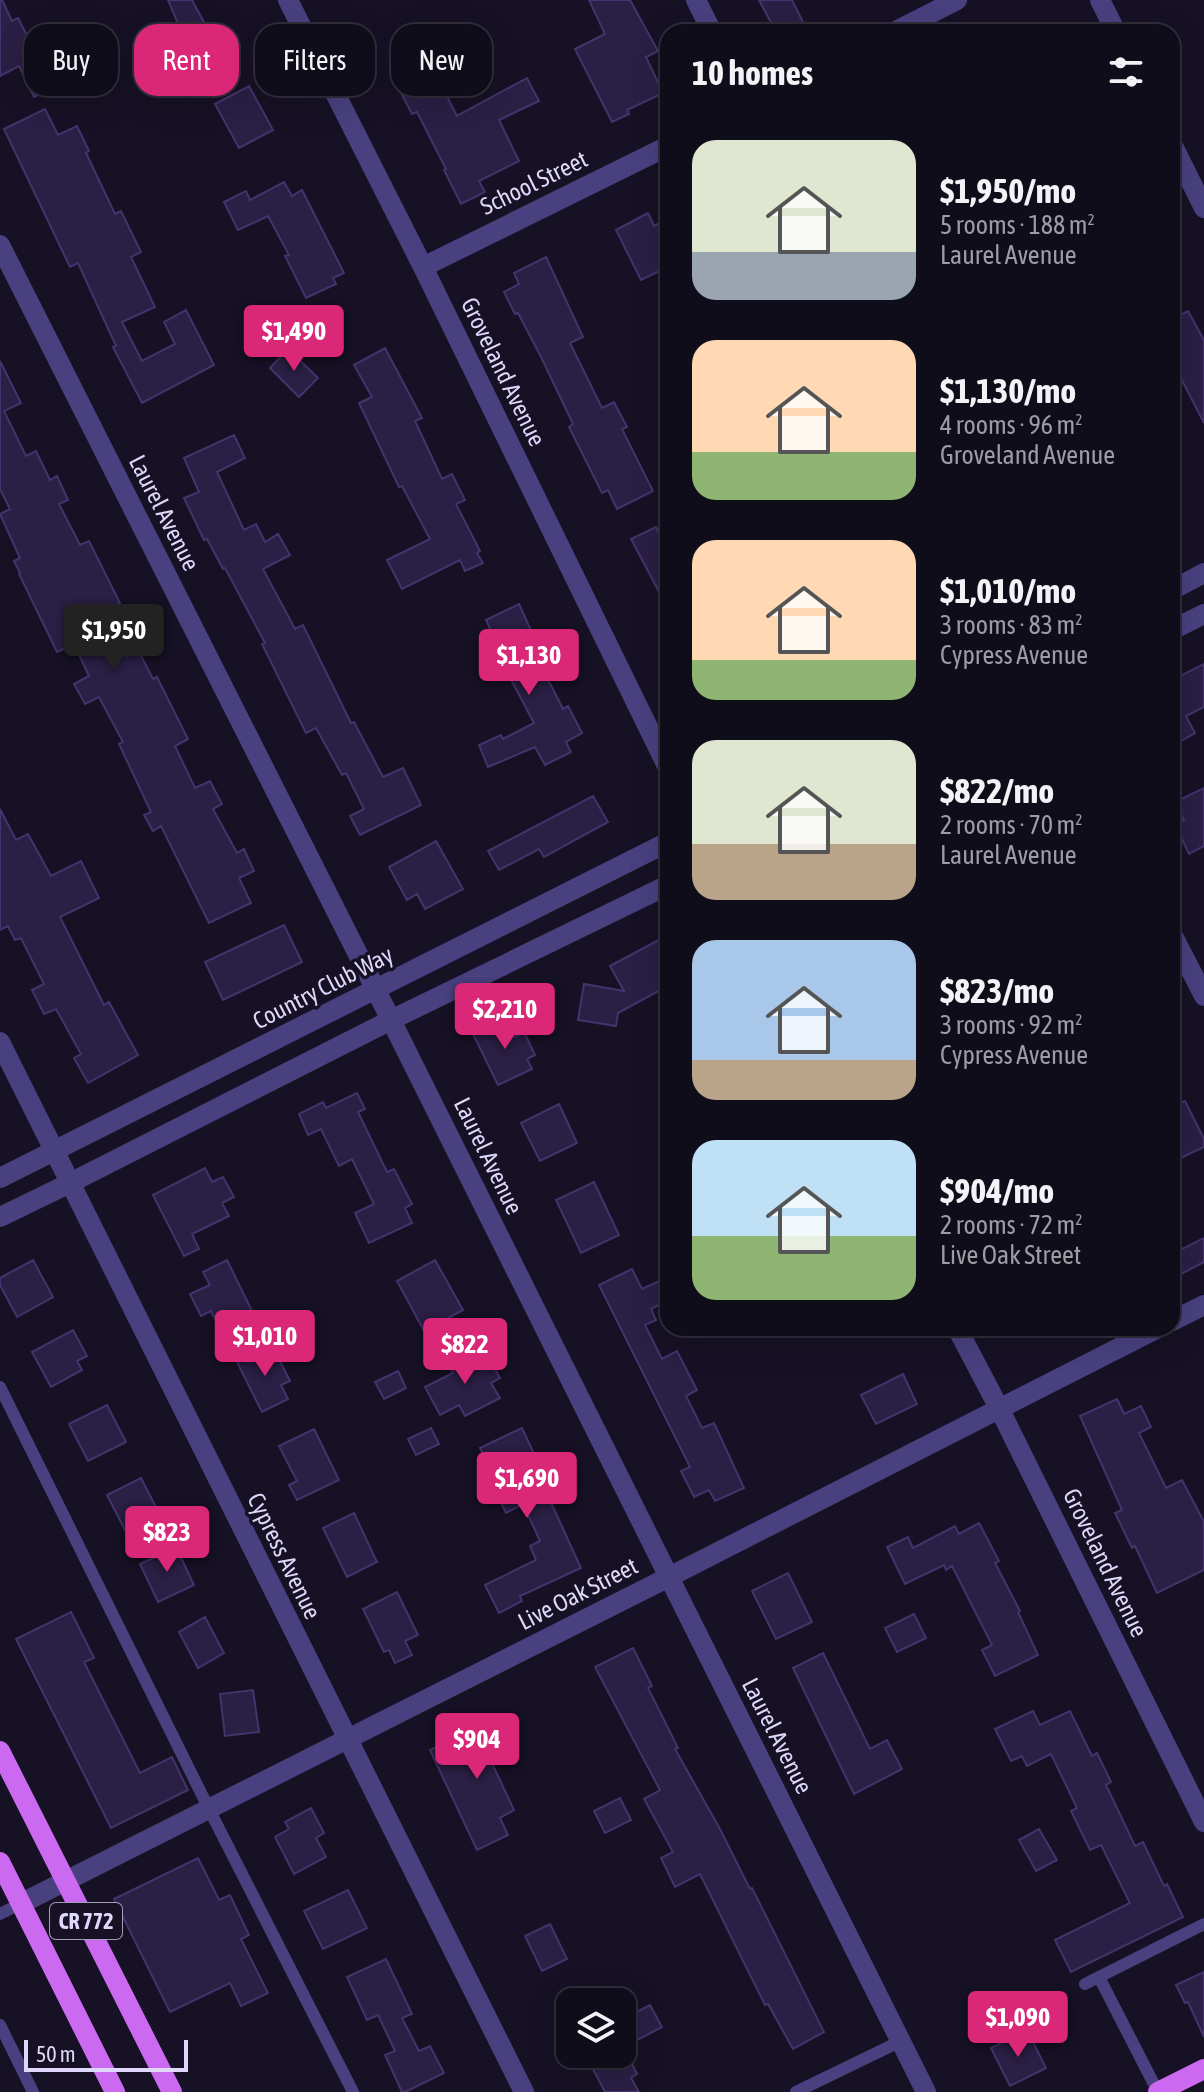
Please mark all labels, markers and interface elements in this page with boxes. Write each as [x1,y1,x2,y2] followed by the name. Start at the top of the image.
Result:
[24,24,118,96] chip: Buy
[134,24,239,96] chip: Rent
[255,24,375,96] chip: Filters
[391,24,492,96] chip: New
[1104,50,1148,94] icon: filters
[692,53,813,92] text: 10 homes
[476,145,592,220] street label: School Street
[940,171,1076,210] text: $1,950/mo
[756,172,852,268] icon: home
[940,210,1095,240] text: 5 rooms · 188 m²
[940,240,1077,270] text: Laurel Avenue
[456,293,551,450] street label: Groveland Avenue
[229,305,359,373] pin: $1,490
[262,316,326,346] text: $1,490
[940,371,1076,410] text: $1,130/mo
[756,372,852,468] icon: home
[940,410,1082,440] text: 4 rooms · 96 m²
[940,440,1115,470] text: Groveland Avenue
[124,450,205,575] street label: Laurel Avenue
[940,571,1076,610] text: $1,010/mo
[756,572,852,668] icon: home
[49,604,179,672] pin: $1,950
[940,610,1082,640] text: 3 rooms · 83 m²
[82,615,146,645] text: $1,950
[464,629,594,697] pin: $1,130
[497,640,561,670] text: $1,130
[940,640,1088,670] text: Cypress Avenue
[940,771,1054,810] text: $822/mo
[756,772,852,868] icon: home
[940,810,1082,840] text: 2 rooms · 70 m²
[940,840,1077,870] text: Laurel Avenue
[248,941,397,1034] street label: Country Club Way
[940,971,1054,1010] text: $823/mo
[756,972,852,1068] icon: home
[440,983,570,1051] pin: $2,210
[473,994,537,1024] text: $2,210
[940,1010,1082,1040] text: 3 rooms · 92 m²
[940,1040,1088,1070] text: Cypress Avenue
[449,1093,528,1218] street label: Laurel Avenue
[940,1171,1054,1210] text: $904/mo
[756,1172,852,1268] icon: home
[940,1210,1082,1240] text: 2 rooms · 72 m²
[940,1240,1081,1270] text: Live Oak Street
[200,1310,330,1378] pin: $1,010
[418,1318,512,1386] pin: $822
[233,1321,297,1351] text: $1,010
[441,1329,489,1359] text: $822
[462,1452,592,1520] pin: $1,690
[495,1463,559,1493] text: $1,690
[1058,1484,1153,1641] street label: Groveland Avenue
[242,1488,327,1623] street label: Cypress Avenue
[120,1506,214,1574] pin: $823
[143,1517,191,1547] text: $823
[514,1552,642,1635] street label: Live Oak Street
[737,1673,818,1798] street label: Laurel Avenue
[430,1713,524,1781] pin: $904
[453,1724,501,1754] text: $904
[50,1903,122,1939] road number: CR 772
[556,1988,636,2068] map controls
[556,1988,636,2068] button: layers
[953,1991,1083,2059] pin: $1,090
[986,2002,1050,2032] text: $1,090
[24,2036,188,2072] scale bar
[36,2041,76,2067] text: 50 m

